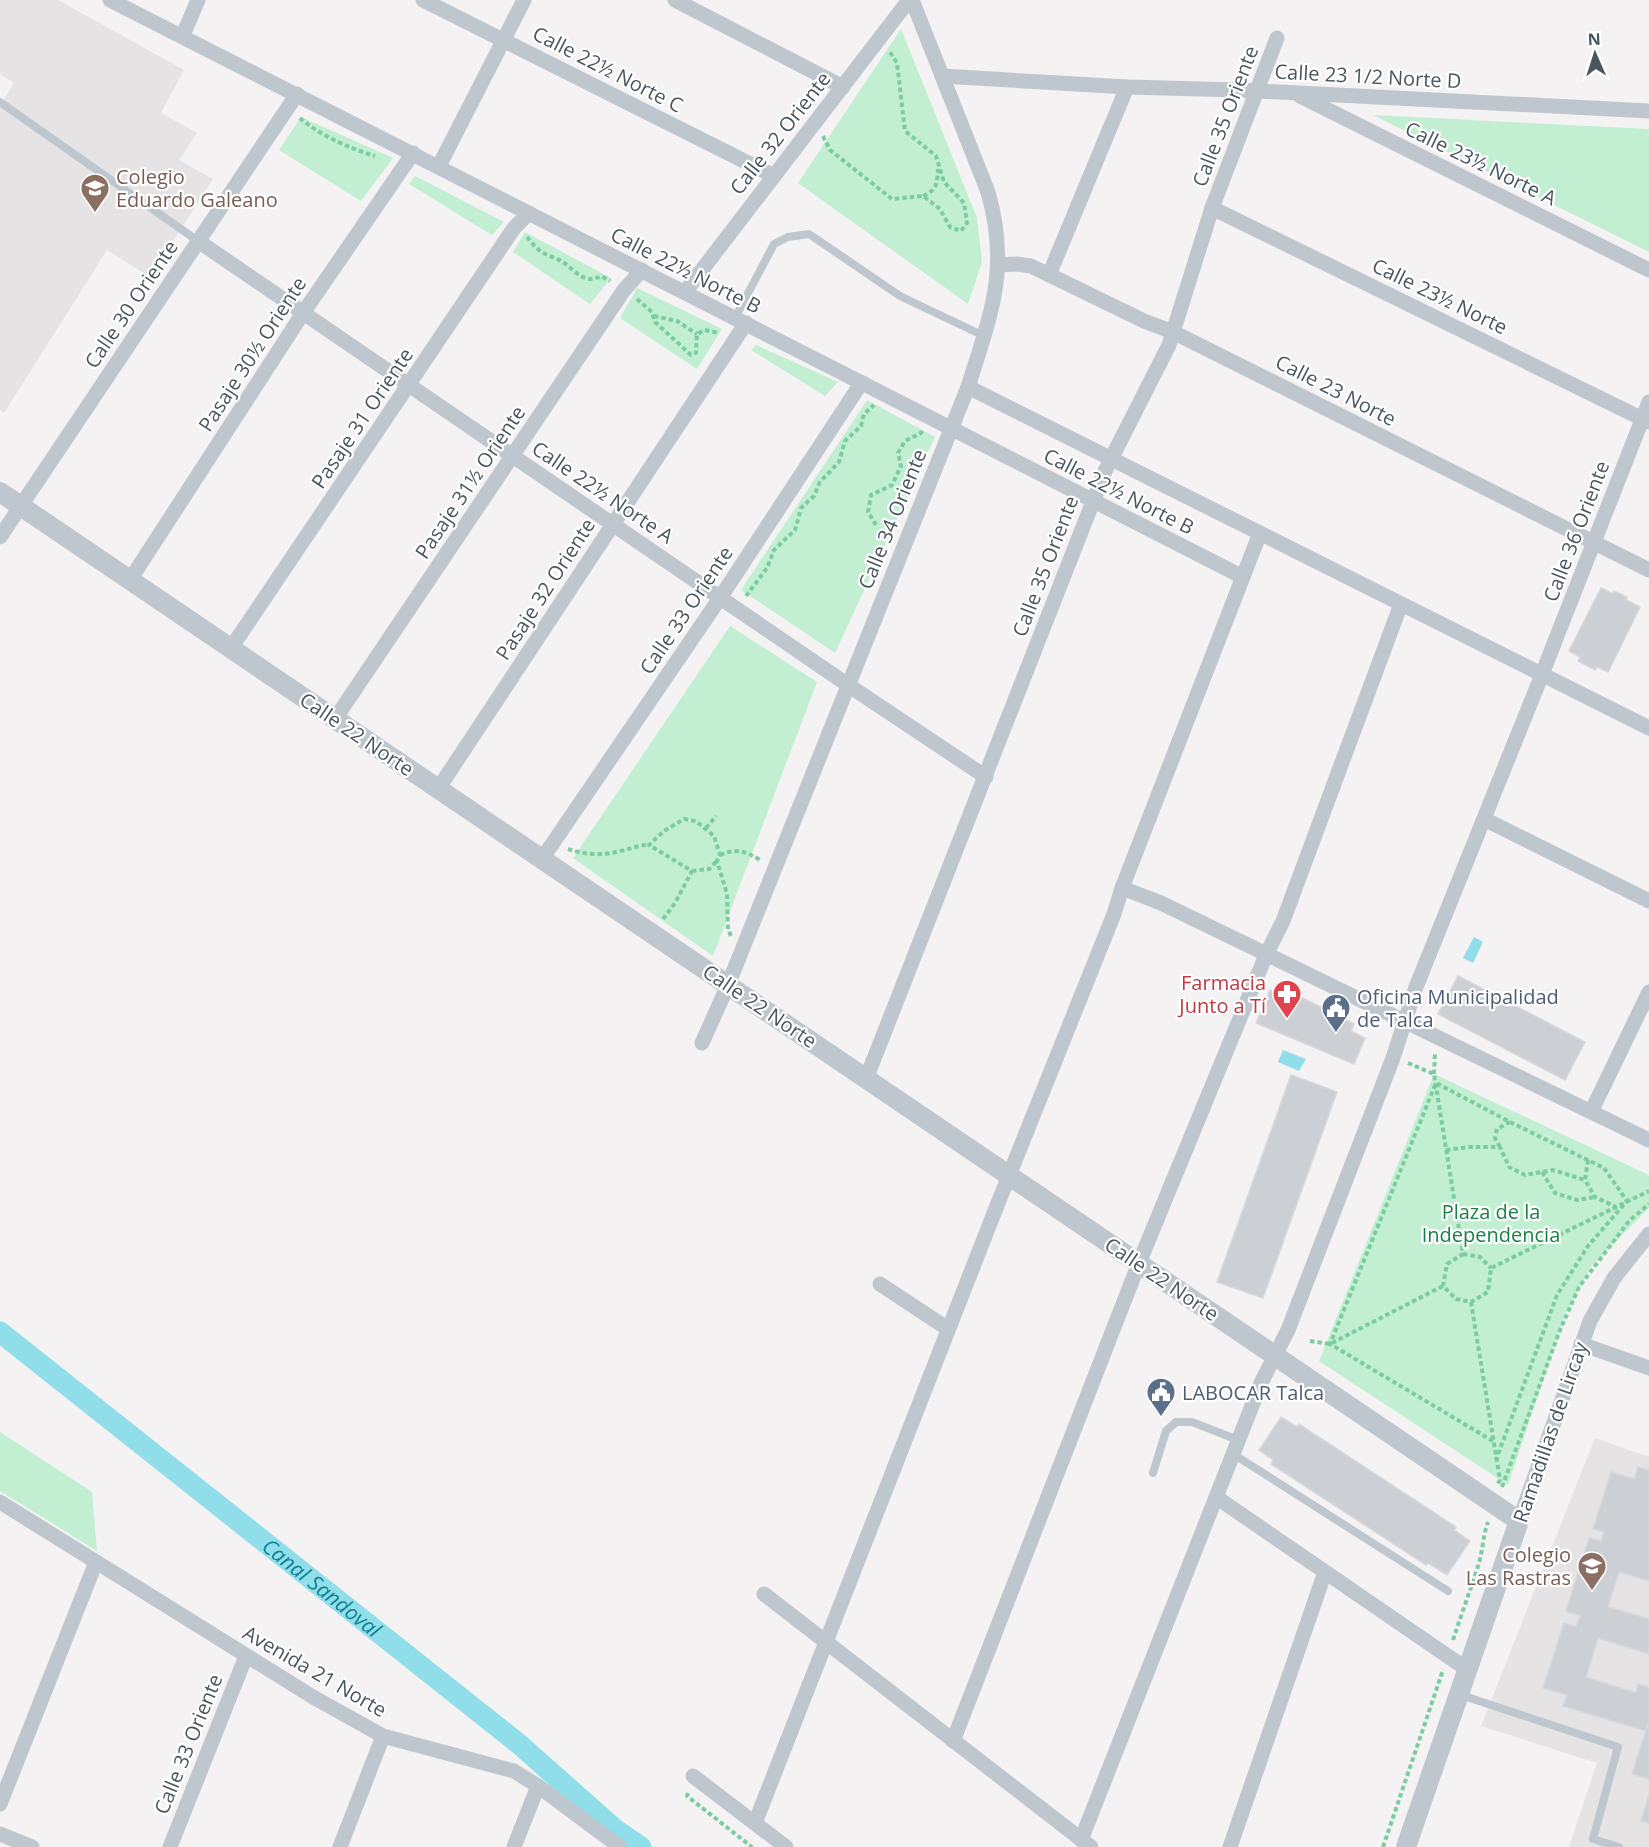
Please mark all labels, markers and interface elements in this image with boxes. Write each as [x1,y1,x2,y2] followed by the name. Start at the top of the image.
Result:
[528,19,688,119] street label: Calle 22½ Norte C
[1565,24,1625,84] north arrow
[1587,28,1601,50] text: N
[1186,42,1264,190] street label: Calle 35 Oriente
[1274,58,1462,94] street label: Calle 23 1/2 Norte D
[724,66,836,200] street label: Calle 32 Oriente
[1401,115,1561,211] street label: Calle 23½ Norte A
[116,163,278,213] place label: Colegio Eduardo Galeano
[79,172,111,214] school or university icon: Colegio Eduardo Galeano
[606,220,766,320] street label: Calle 22½ Norte B
[78,235,184,373] street label: Calle 30 Oriente
[1368,252,1512,340] street label: Calle 23½ Norte
[192,271,312,437] street label: Pasaje 30½ Oriente
[305,342,419,494] street label: Pasaje 31 Oriente
[1271,348,1401,432] street label: Calle 23 Norte
[409,400,531,564] street label: Pasaje 31½ Oriente
[527,435,679,550] street label: Calle 22½ Norte A
[1039,441,1199,541] street label: Calle 22½ Norte B
[852,445,932,593] street label: Calle 34 Oriente
[1537,457,1615,605] street label: Calle 36 Oriente
[1006,492,1084,640] street label: Calle 35 Oriente
[489,513,601,665] street label: Pasaje 32 Oriente
[633,541,739,679] street label: Calle 33 Oriente
[295,686,419,782] street label: Calle 22 Norte
[698,958,822,1054] street label: Calle 22 Norte
[1177,969,1267,1019] place label: Farmacia Junto a Tí
[1271,978,1303,1020] pharmacy icon: Farmacia Junto a Tí
[1357,983,1559,1033] place label: Oficina Municipalidad de Talca
[1320,992,1352,1034] public building icon: Oficina Municipalidad de Talca
[1422,1198,1560,1248] park label: Plaza de la Independencia
[1100,1231,1224,1327] street label: Calle 22 Norte
[1506,1337,1594,1526] street label: Ramadillas de Lircay
[1145,1376,1177,1418] public building icon: LABOCAR Talca
[1182,1379,1324,1406] place label: LABOCAR Talca
[257,1532,388,1644] water label: Canal Sandoval
[1466,1541,1571,1591] place label: Colegio Las Rastras
[1576,1550,1608,1592] school or university icon: Colegio Las Rastras
[238,1619,392,1723] street label: Avenida 21 Norte
[148,1670,228,1818] street label: Calle 33 Oriente

